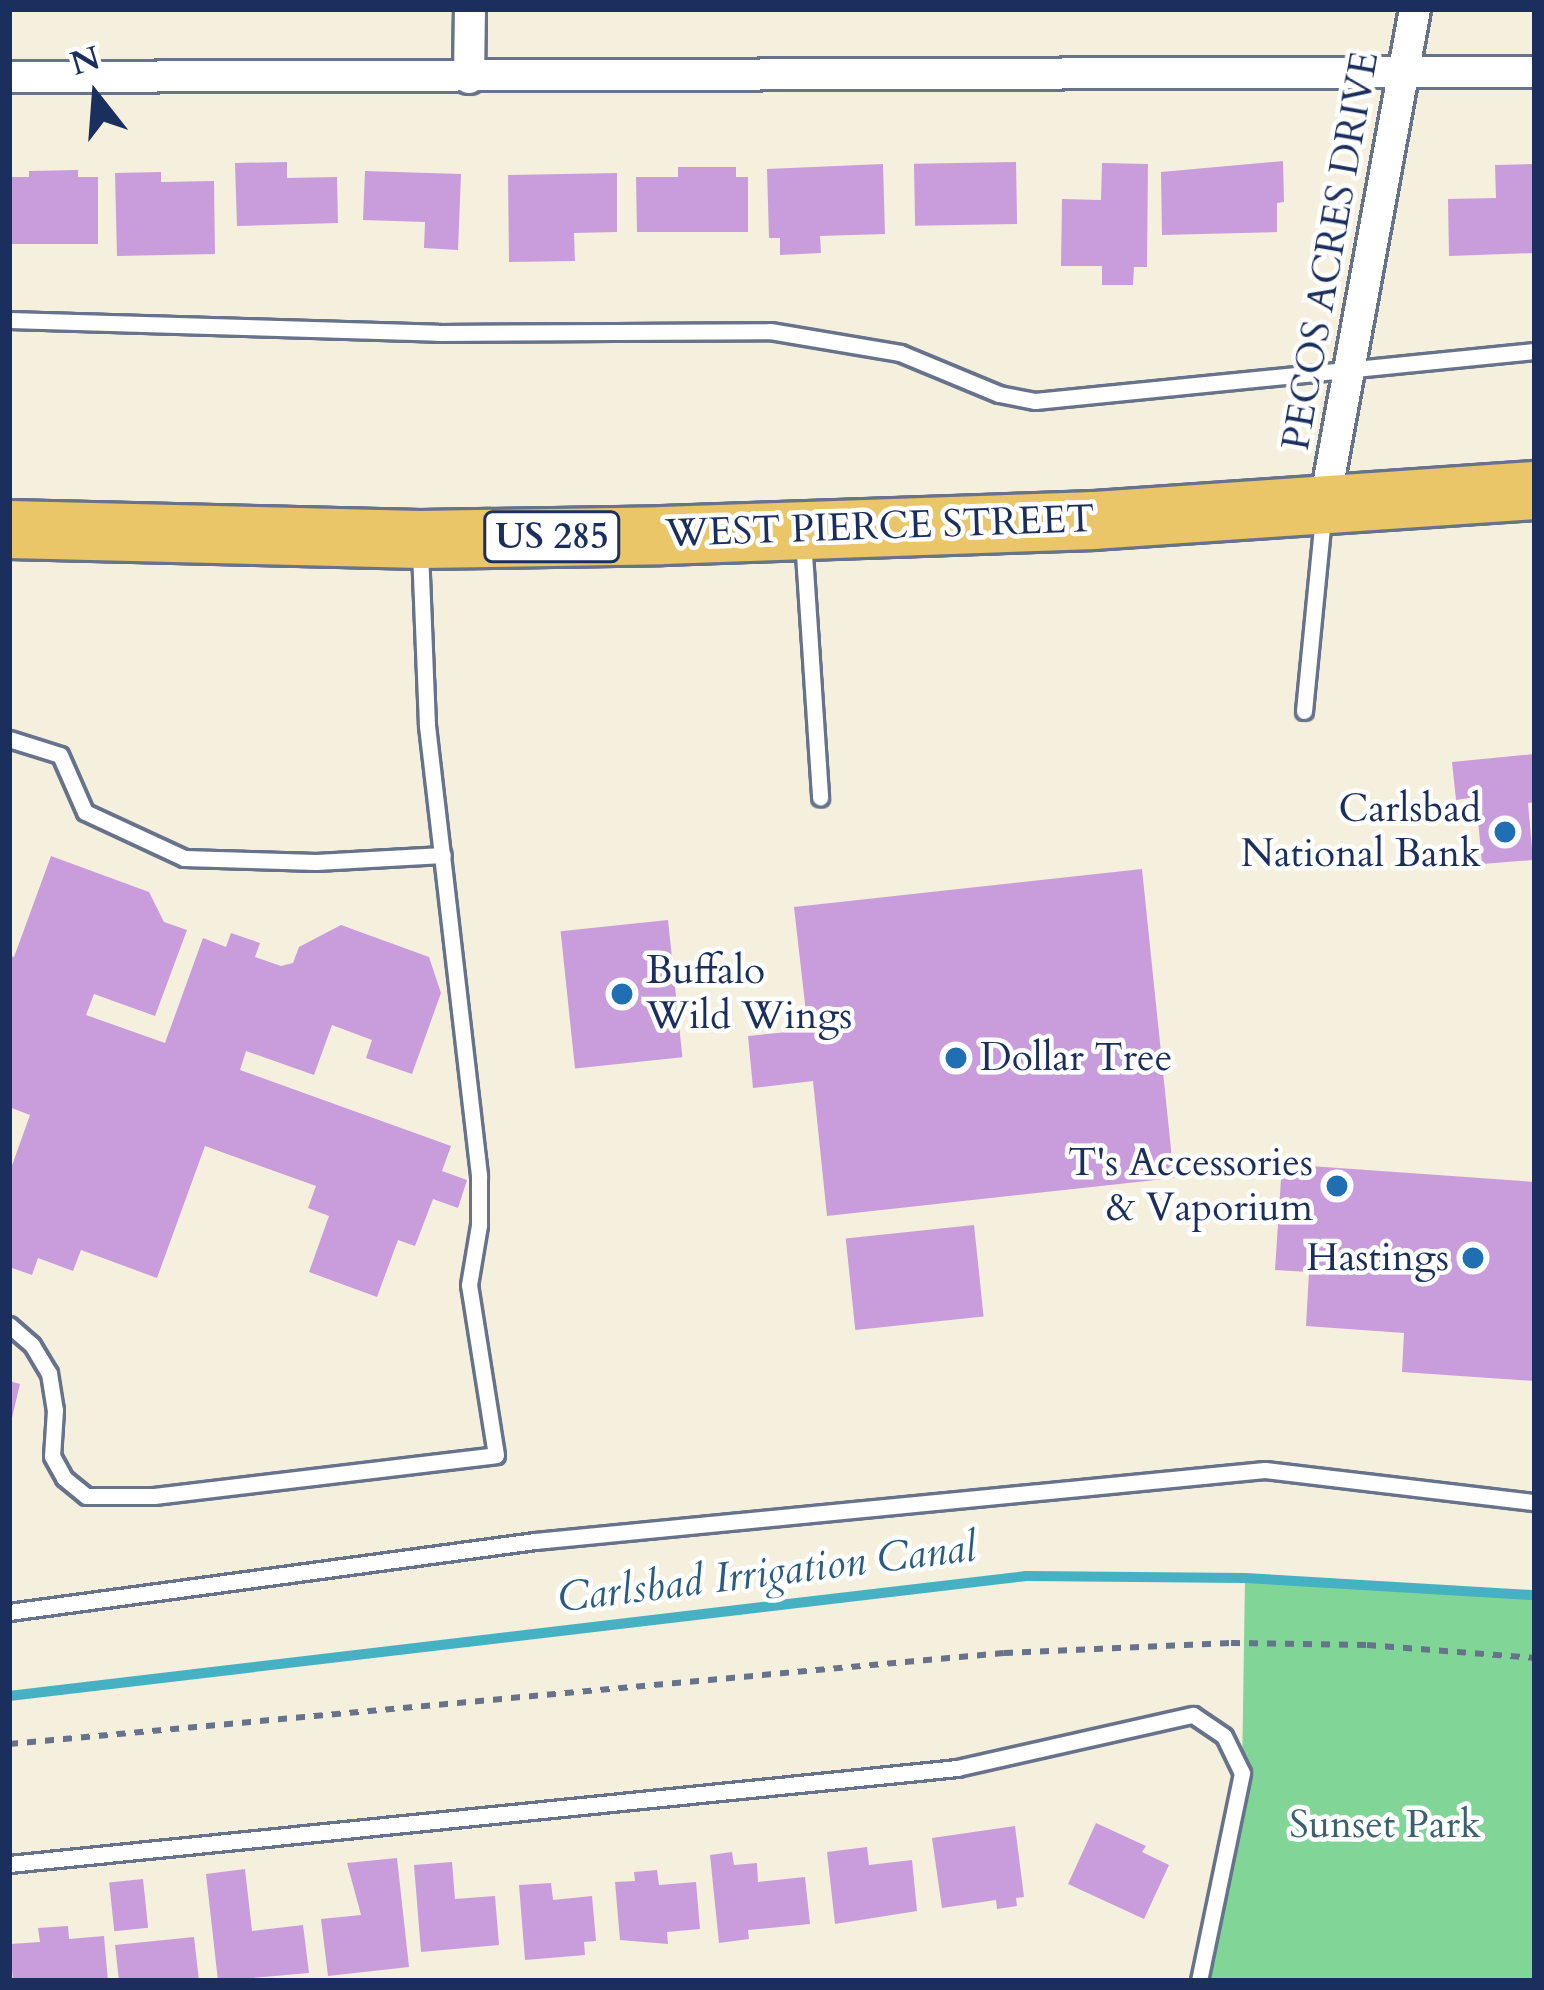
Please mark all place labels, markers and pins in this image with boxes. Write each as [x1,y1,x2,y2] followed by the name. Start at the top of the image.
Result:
[1241,787,1481,878] place label: Carlsbad National Bank
[1492,819,1518,845] marker: Carlsbad National Bank
[646,949,852,1040] place label: Buffalo Wild Wings
[609,981,635,1007] marker: Buffalo Wild Wings
[980,1035,1172,1081] place label: Dollar Tree
[943,1045,969,1071] marker: Dollar Tree
[1068,1141,1313,1232] place label: T's Accessories & Vaporium
[1324,1173,1350,1199] marker: T's Accessories & Vaporium
[1306,1235,1449,1281] place label: Hastings
[1460,1245,1486,1271] marker: Hastings

